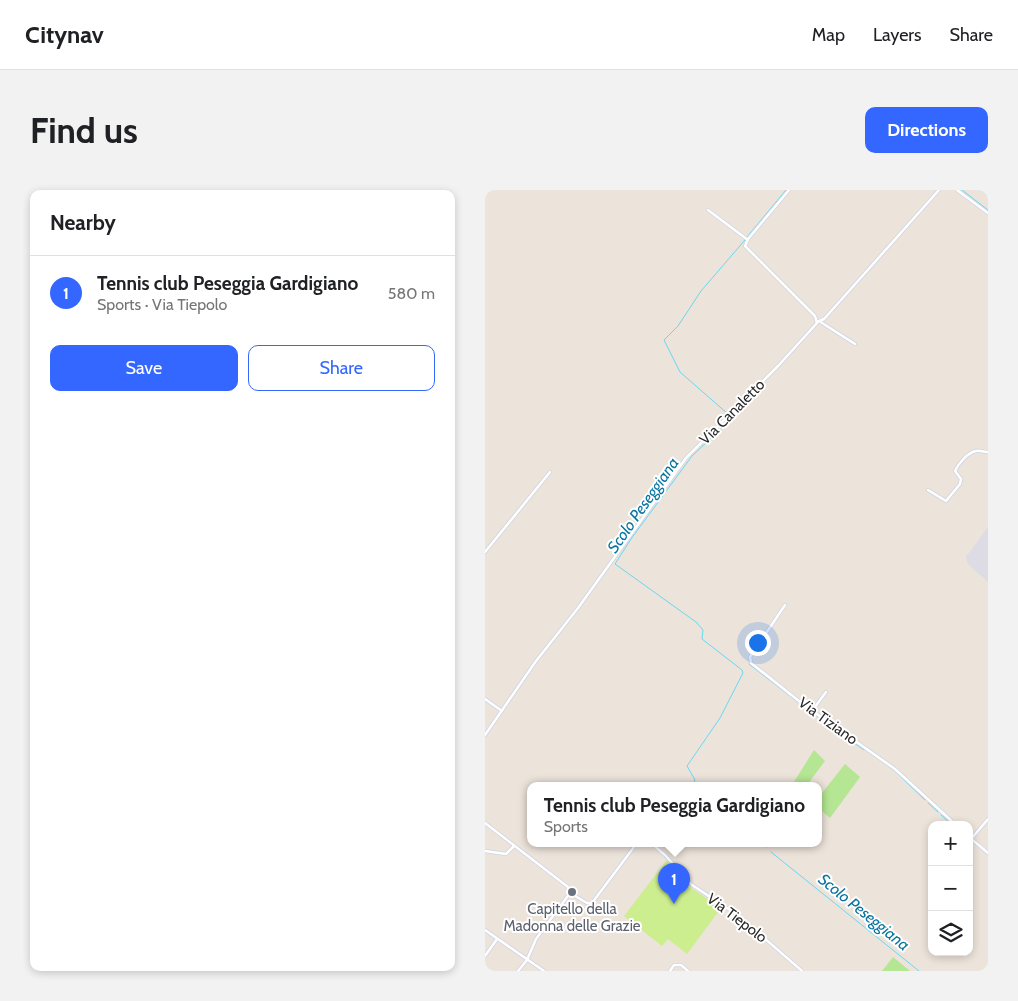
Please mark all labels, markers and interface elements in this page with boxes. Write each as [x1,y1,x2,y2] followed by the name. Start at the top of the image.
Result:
[25,20,104,49] text: Citynav
[812,24,845,46] text: Map
[873,24,922,46] text: Layers
[950,24,993,46] text: Share
[865,107,988,153] button: Directions
[30,109,138,152] text: Find us
[50,210,116,235] text: Nearby
[97,272,358,295] text: Tennis club Peseggia Gardigiano
[63,284,69,303] text: 1
[388,284,435,303] text: 580 m
[97,295,227,314] text: Sports · Via Tiepolo
[50,345,238,391] button: Save
[248,345,435,391] button: Share
[696,376,768,448] street label: Via Canaletto
[603,454,683,556] water label: Scolo Peseggiana
[745,630,771,656] your location
[795,694,861,748] street label: Via Tiziano
[527,782,822,847] popup
[544,794,805,817] text: Tennis club Peseggia Gardigiano
[544,817,588,836] text: Sports
[928,821,973,956] map controls
[928,821,973,866] button: +
[658,863,690,904] pin: 1
[928,866,973,911] button: −
[815,869,913,955] water label: Scolo Peseggiana
[566,886,578,898] marker: Capitello della Madonna delle Grazie
[703,890,771,946] street label: Via Tiepolo
[503,900,641,935] place label: Capitello della Madonna delle Grazie
[928,911,973,956] button: layers

